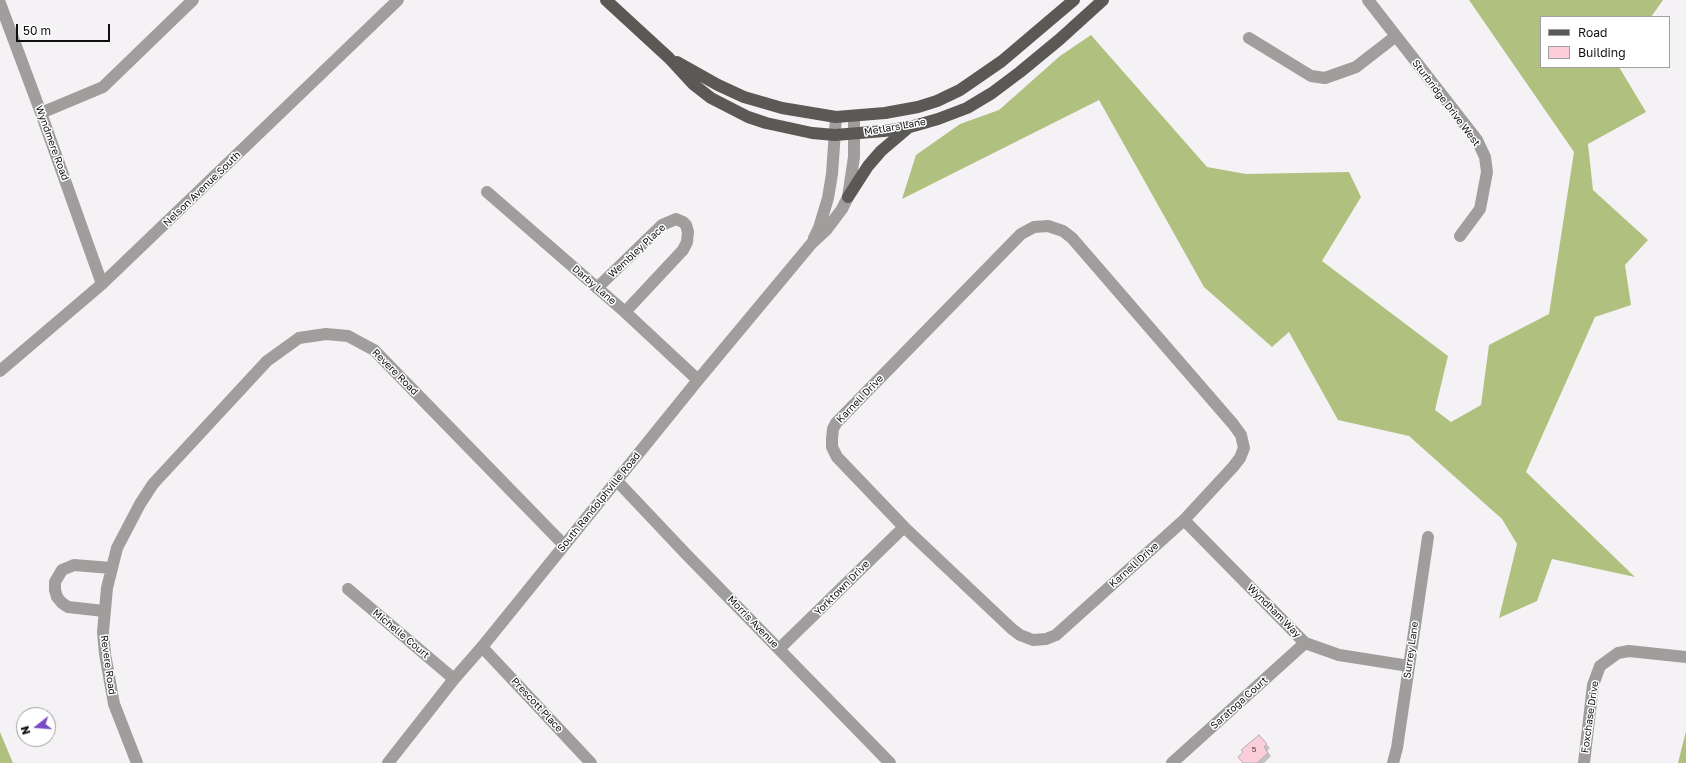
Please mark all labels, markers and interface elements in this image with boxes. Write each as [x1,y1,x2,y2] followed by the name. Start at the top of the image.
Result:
[18,16,112,42] scale bar
[1540,16,1670,68] legend
[23,23,51,38] text: 50 m
[1578,25,1607,40] text: Road
[1578,45,1626,60] text: Building
[1410,57,1482,149] street label: Sturbridge Drive West
[33,104,71,182] street label: Wyndmere Road
[863,116,927,138] street label: Metlars Lane
[161,149,243,229] street label: Nelson Avenue South
[606,222,668,280] street label: Wembley Place
[570,263,618,307] street label: Darby Lane
[370,347,420,397] street label: Revere Road
[834,373,886,425] street label: Karnell Drive
[555,450,643,554] street label: South Randolphville Road
[1107,540,1161,590] street label: Karnell Drive
[812,558,872,618] street label: Yorktown Drive
[1245,582,1303,640] street label: Wyndham Way
[725,593,781,651] street label: Morris Avenue
[370,607,432,661] street label: Michelle Court
[1401,621,1421,679] street label: Surrey Lane
[98,634,118,696] street label: Revere Road
[1208,674,1270,732] street label: Saratoga Court
[509,675,565,735] street label: Prescott Place
[1579,680,1601,754] street label: Foxchase Drive
[16,707,56,747] north arrow
[18,724,32,736] text: N
[1252,744,1256,754] house number: 5

